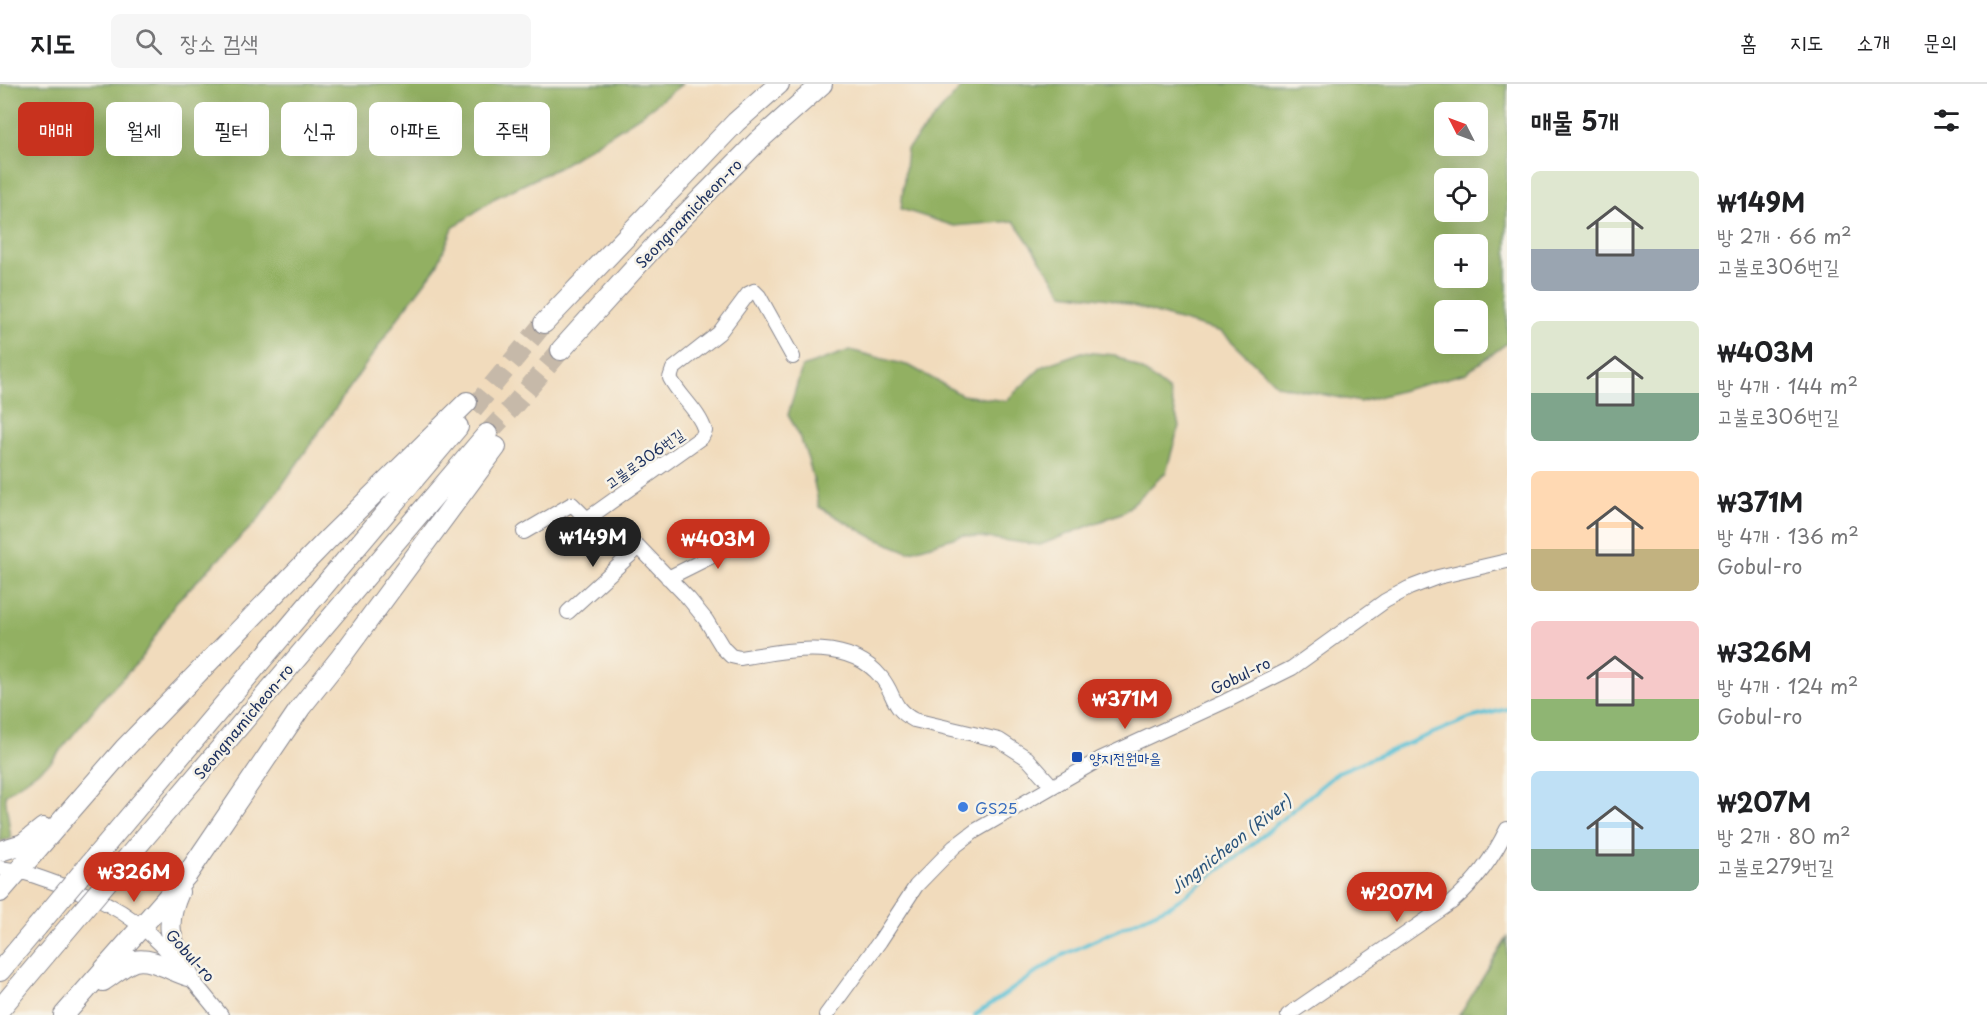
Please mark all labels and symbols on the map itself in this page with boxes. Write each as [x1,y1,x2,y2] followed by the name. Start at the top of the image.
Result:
[1434,102,1488,156] north arrow
[629,153,747,273] street label: Seongnamicheon-ro
[600,422,688,494] street label: 고불로306번길
[551,517,635,568] pin: ₩149M
[676,519,760,570] pin: ₩403M
[1206,651,1274,699] street label: Gobul-ro
[188,658,298,784] street label: Seongnamicheon-ro
[1083,679,1167,730] pin: ₩371M
[1089,746,1161,769] place label: 양지전원마을
[1070,750,1084,764] marker: 양지전원마을
[1164,788,1297,899] water label: Jingnicheon (River)
[975,796,1017,819] place label: GS25
[956,800,970,814] marker: GS25
[92,852,176,903] pin: ₩326M
[1355,872,1439,923] pin: ₩207M
[161,924,221,986] street label: Gobul-ro

